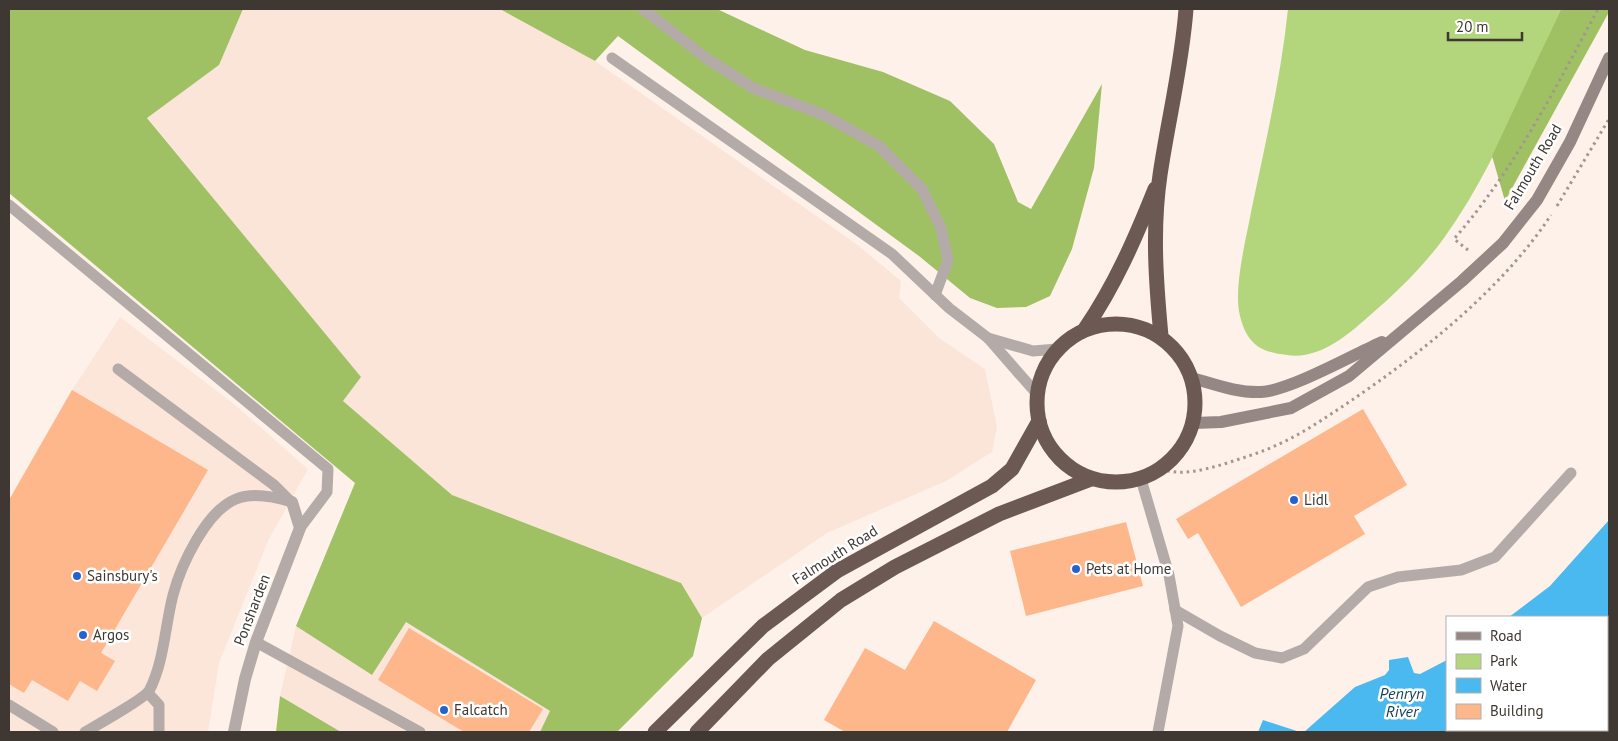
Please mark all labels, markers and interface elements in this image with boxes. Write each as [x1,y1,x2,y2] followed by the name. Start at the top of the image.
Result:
[1448,10,1522,42] scale bar
[1456,17,1489,36] text: 20 m
[1499,120,1566,213] street label: Falmouth Road
[1304,490,1329,509] place label: Lidl
[1288,494,1300,506] marker: Lidl
[789,521,881,588] street label: Falmouth Road
[1086,559,1171,578] place label: Pets at Home
[1070,563,1082,575] marker: Pets at Home
[87,566,158,585] place label: Sainsbury's
[71,570,83,582] marker: Sainsbury's
[229,571,274,648] street label: Ponsharden
[1446,616,1608,731] legend
[93,625,129,644] place label: Argos
[1490,626,1522,645] text: Road
[77,629,89,641] marker: Argos
[1490,651,1518,670] text: Park
[1490,676,1527,695] text: Water
[1380,683,1424,721] water label: Penryn River
[454,700,508,719] place label: Falcatch
[1490,701,1544,720] text: Building
[438,704,450,716] marker: Falcatch

